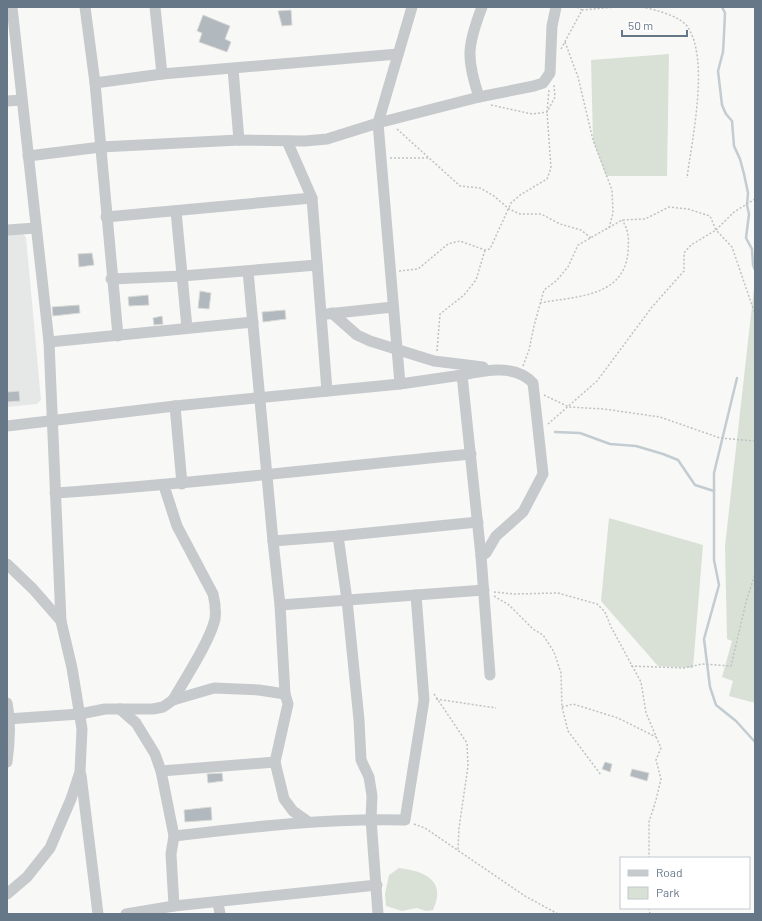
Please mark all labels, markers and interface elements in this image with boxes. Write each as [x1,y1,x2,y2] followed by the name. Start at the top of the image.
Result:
[622,12,687,38] scale bar
[628,18,653,32] text: 50 m
[620,857,750,909] legend
[656,865,683,879] text: Road
[656,885,680,899] text: Park

